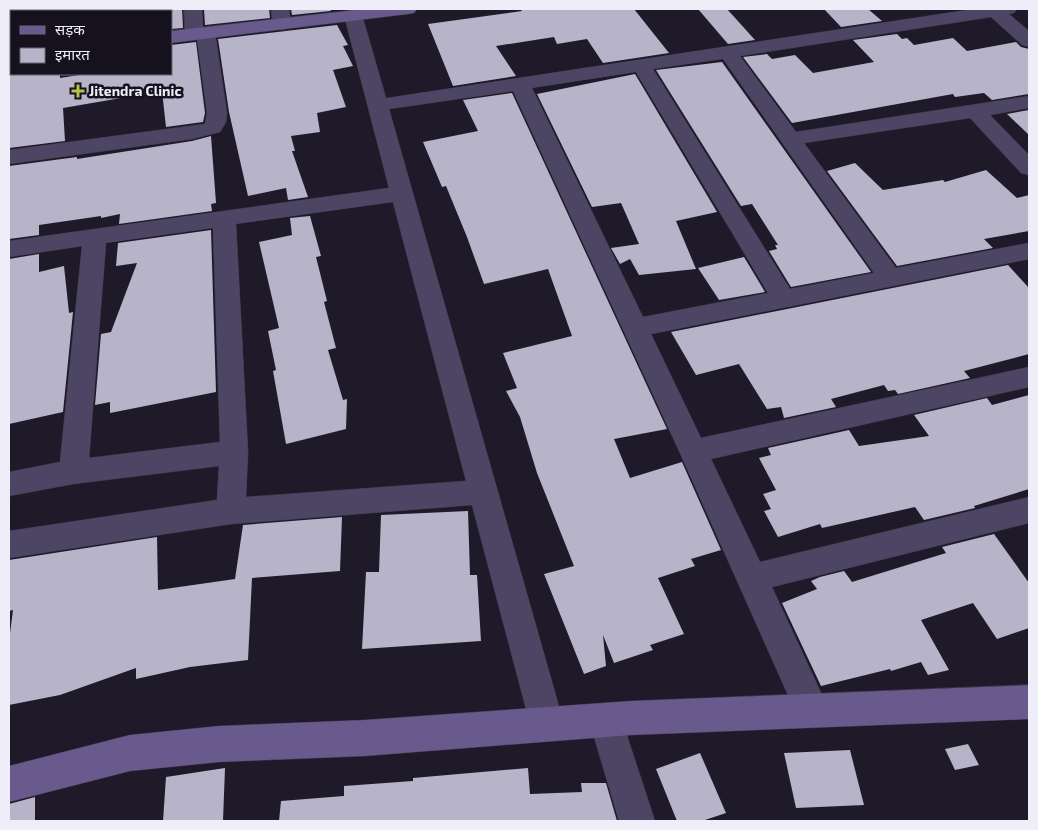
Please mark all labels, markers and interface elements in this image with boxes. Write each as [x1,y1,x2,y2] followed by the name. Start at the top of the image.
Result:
[10,10,172,75] legend
[55,20,85,38] text: सड़क
[55,45,90,63] text: इमारत
[89,82,182,99] place label: Jitendra Clinic
[71,84,85,98] marker: Jitendra Clinic

